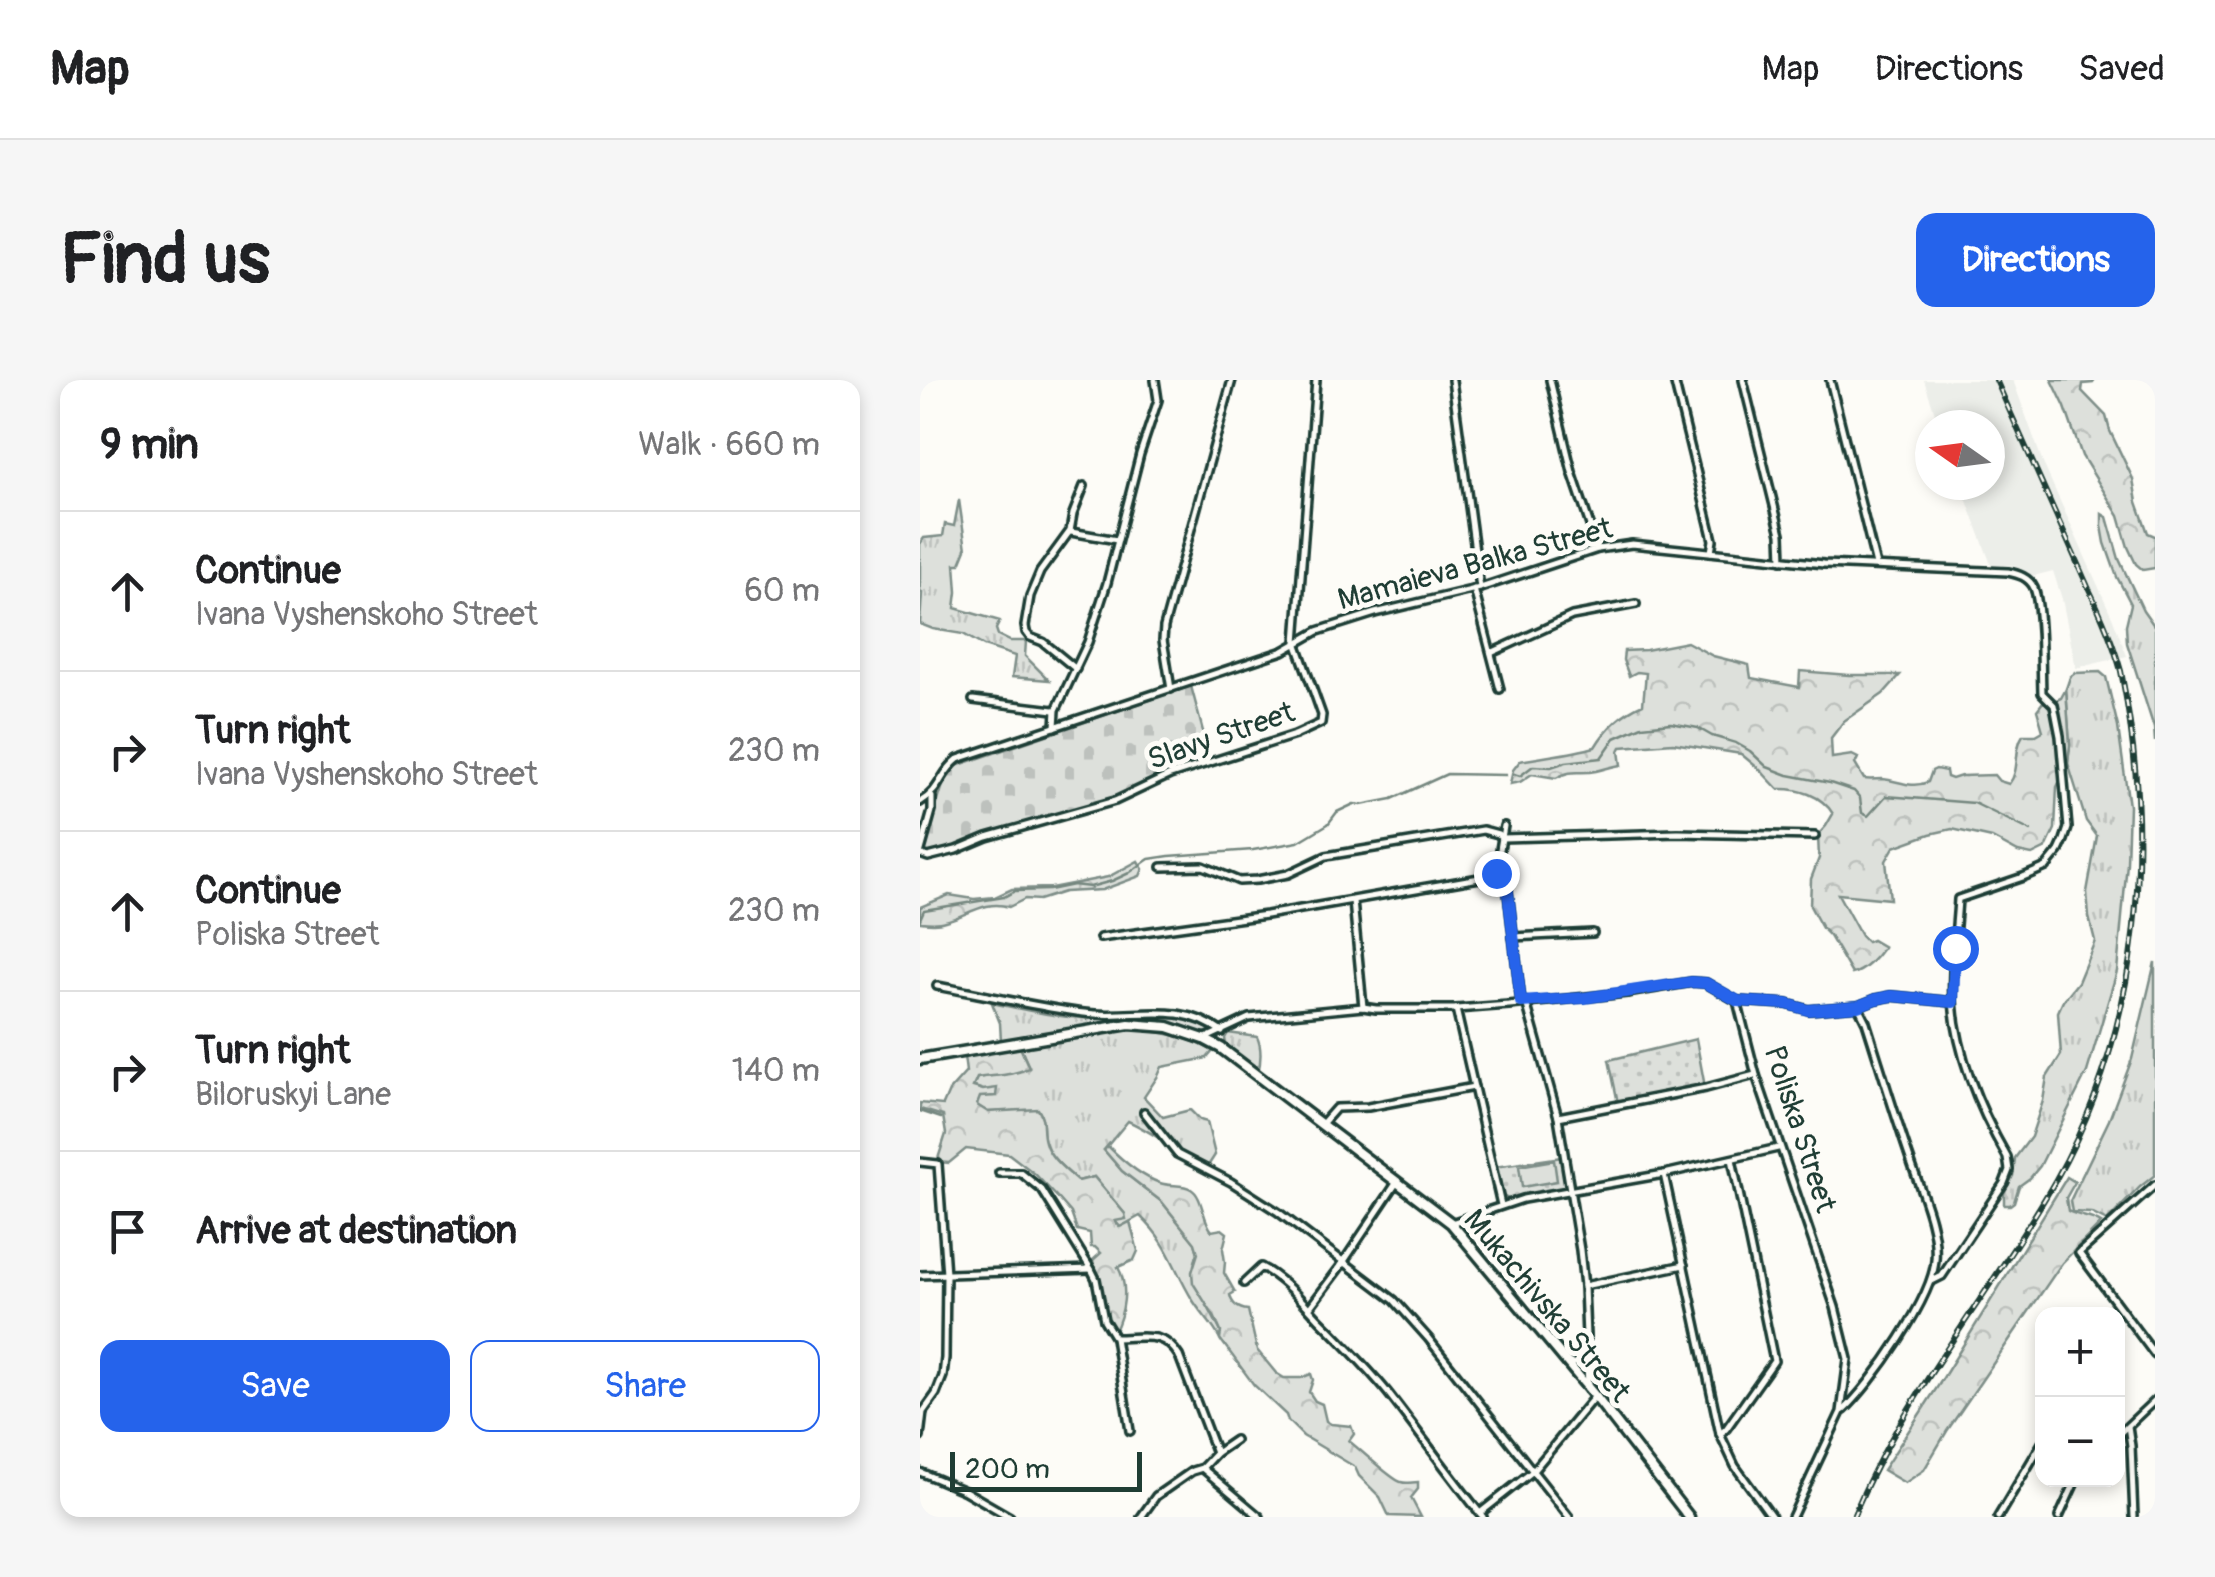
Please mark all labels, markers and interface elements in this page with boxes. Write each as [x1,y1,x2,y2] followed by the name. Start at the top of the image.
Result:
[50,39,130,99] text: Map
[1762,47,1820,91] text: Map
[1875,47,2023,91] text: Directions
[2078,47,2165,91] text: Saved
[1916,213,2155,307] button: Directions
[60,216,270,304] text: Find us
[1915,410,2005,500] north arrow
[100,419,199,471] text: 9 min
[638,425,820,465] text: Walk · 660 m
[1334,509,1617,618] street label: Mamaieva Balka Street
[195,547,341,595] text: Continue
[100,564,155,619] icon: ahead
[744,571,820,611] text: 60 m
[195,595,538,635] text: Ivana Vyshenskoho Street
[1143,693,1300,778] street label: Slavy Street
[195,707,350,755] text: Turn right
[100,724,155,779] icon: right
[728,731,820,771] text: 230 m
[195,755,538,795] text: Ivana Vyshenskoho Street
[1474,851,1520,897] route end
[195,867,341,915] text: Continue
[100,884,155,939] icon: ahead
[728,891,820,931] text: 230 m
[195,915,379,955] text: Poliska Street
[1933,926,1979,972] route start
[195,1027,350,1075] text: Turn right
[1756,1041,1845,1218] street label: Poliska Street
[100,1044,155,1099] icon: right
[732,1051,820,1091] text: 140 m
[195,1075,391,1115] text: Biloruskyi Lane
[1456,1202,1639,1411] street label: Mukachivska Street
[100,1204,155,1259] icon: arrive
[195,1207,517,1255] text: Arrive at destination
[2035,1307,2125,1487] map controls
[2035,1307,2125,1397] button: +
[100,1340,450,1432] button: Save
[470,1340,820,1432] button: Share
[2035,1397,2125,1487] button: −
[950,1447,1142,1492] scale bar
[965,1452,1050,1487] text: 200 m

